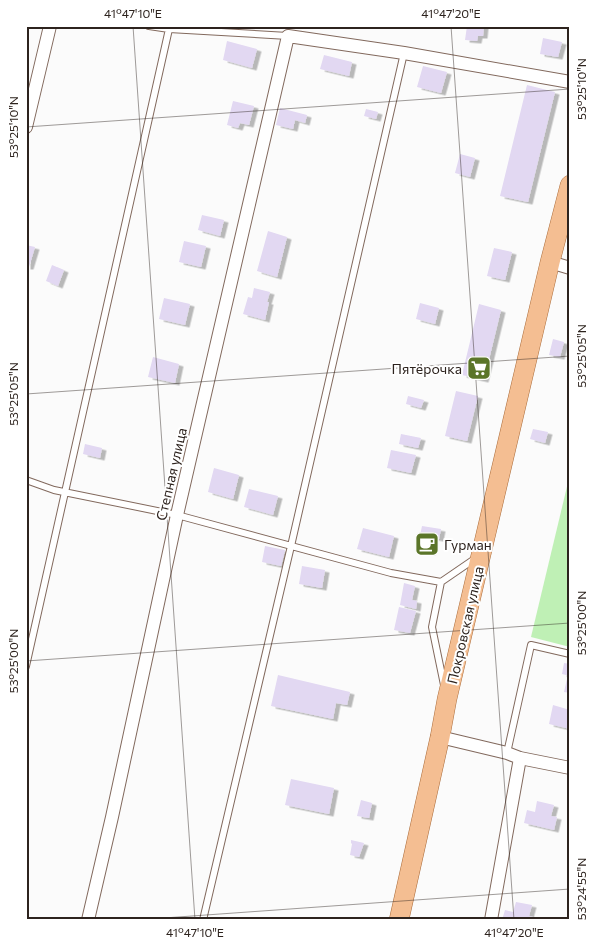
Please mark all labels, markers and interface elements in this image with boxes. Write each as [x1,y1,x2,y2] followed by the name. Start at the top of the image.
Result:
[104,6,162,20] text: 41°47'10"E
[421,6,481,20] text: 41°47'20"E
[574,58,588,120] text: 53°25'10"N
[6,96,20,158] text: 53°25'10"N
[574,324,588,388] text: 53°25'05"N
[466,355,492,381] supermarket icon: Пятёрочка
[392,360,462,377] place label: Пятёрочка
[6,362,20,426] text: 53°25'05"N
[152,426,190,522] street label: Степная улица
[414,531,440,557] cafe icon: Гурман
[444,536,492,553] place label: Гурман
[443,564,487,686] street label: Покровская улица
[574,591,588,655] text: 53°25'00"N
[6,629,20,693] text: 53°25'00"N
[574,858,588,920] text: 53°24'55"N
[166,925,224,939] text: 41°47'10"E
[484,925,544,939] text: 41°47'20"E

